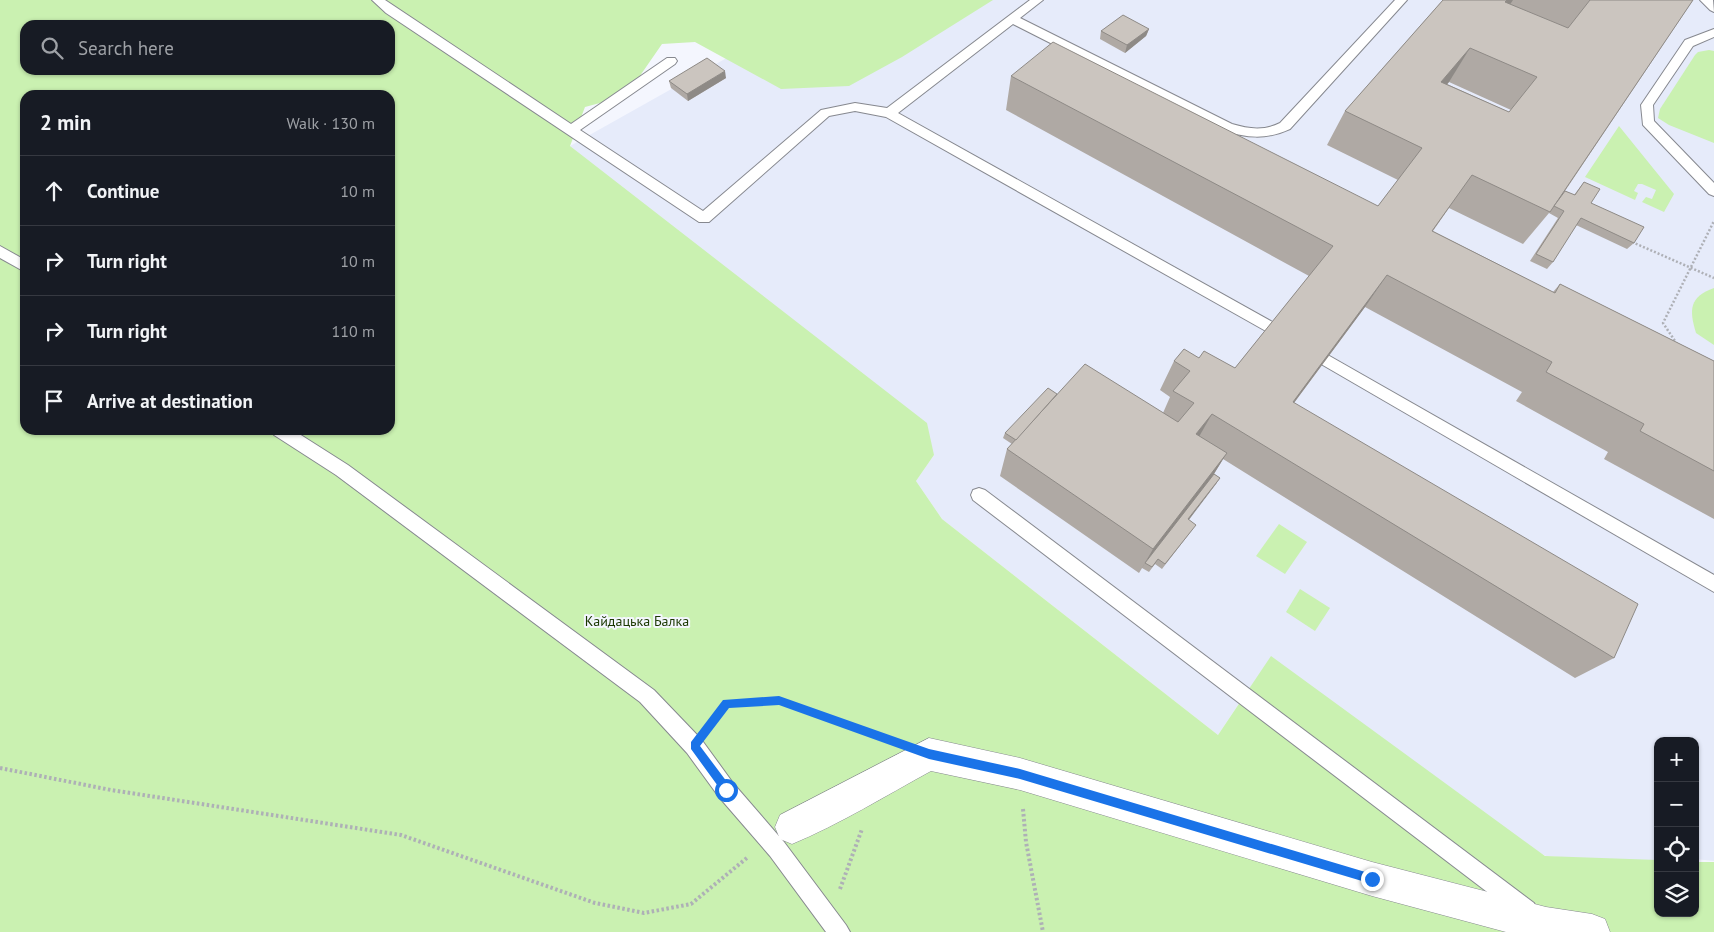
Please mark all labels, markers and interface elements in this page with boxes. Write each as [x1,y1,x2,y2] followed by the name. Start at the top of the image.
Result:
[20,20,395,75] search box
[38,34,66,62] icon: search
[78,36,174,60] text: Search here
[40,109,91,136] text: 2 min
[286,113,375,133] text: Walk · 130 m
[40,177,68,205] icon: ahead
[87,179,159,203] text: Continue
[340,181,375,201] text: 10 m
[40,247,68,275] icon: right
[87,249,167,273] text: Turn right
[340,251,375,271] text: 10 m
[40,317,68,345] icon: right
[87,319,167,343] text: Turn right
[332,321,375,341] text: 110 m
[40,387,68,415] icon: arrive
[87,389,253,413] text: Arrive at destination
[585,612,689,630] park label: Кайдацька Балка
[1654,737,1699,917] map controls
[1654,737,1699,782] button: +
[715,779,738,802] route start
[1654,782,1699,827] button: −
[1654,827,1699,872] button: locate
[1361,868,1384,891] route end
[1654,872,1699,917] button: layers

